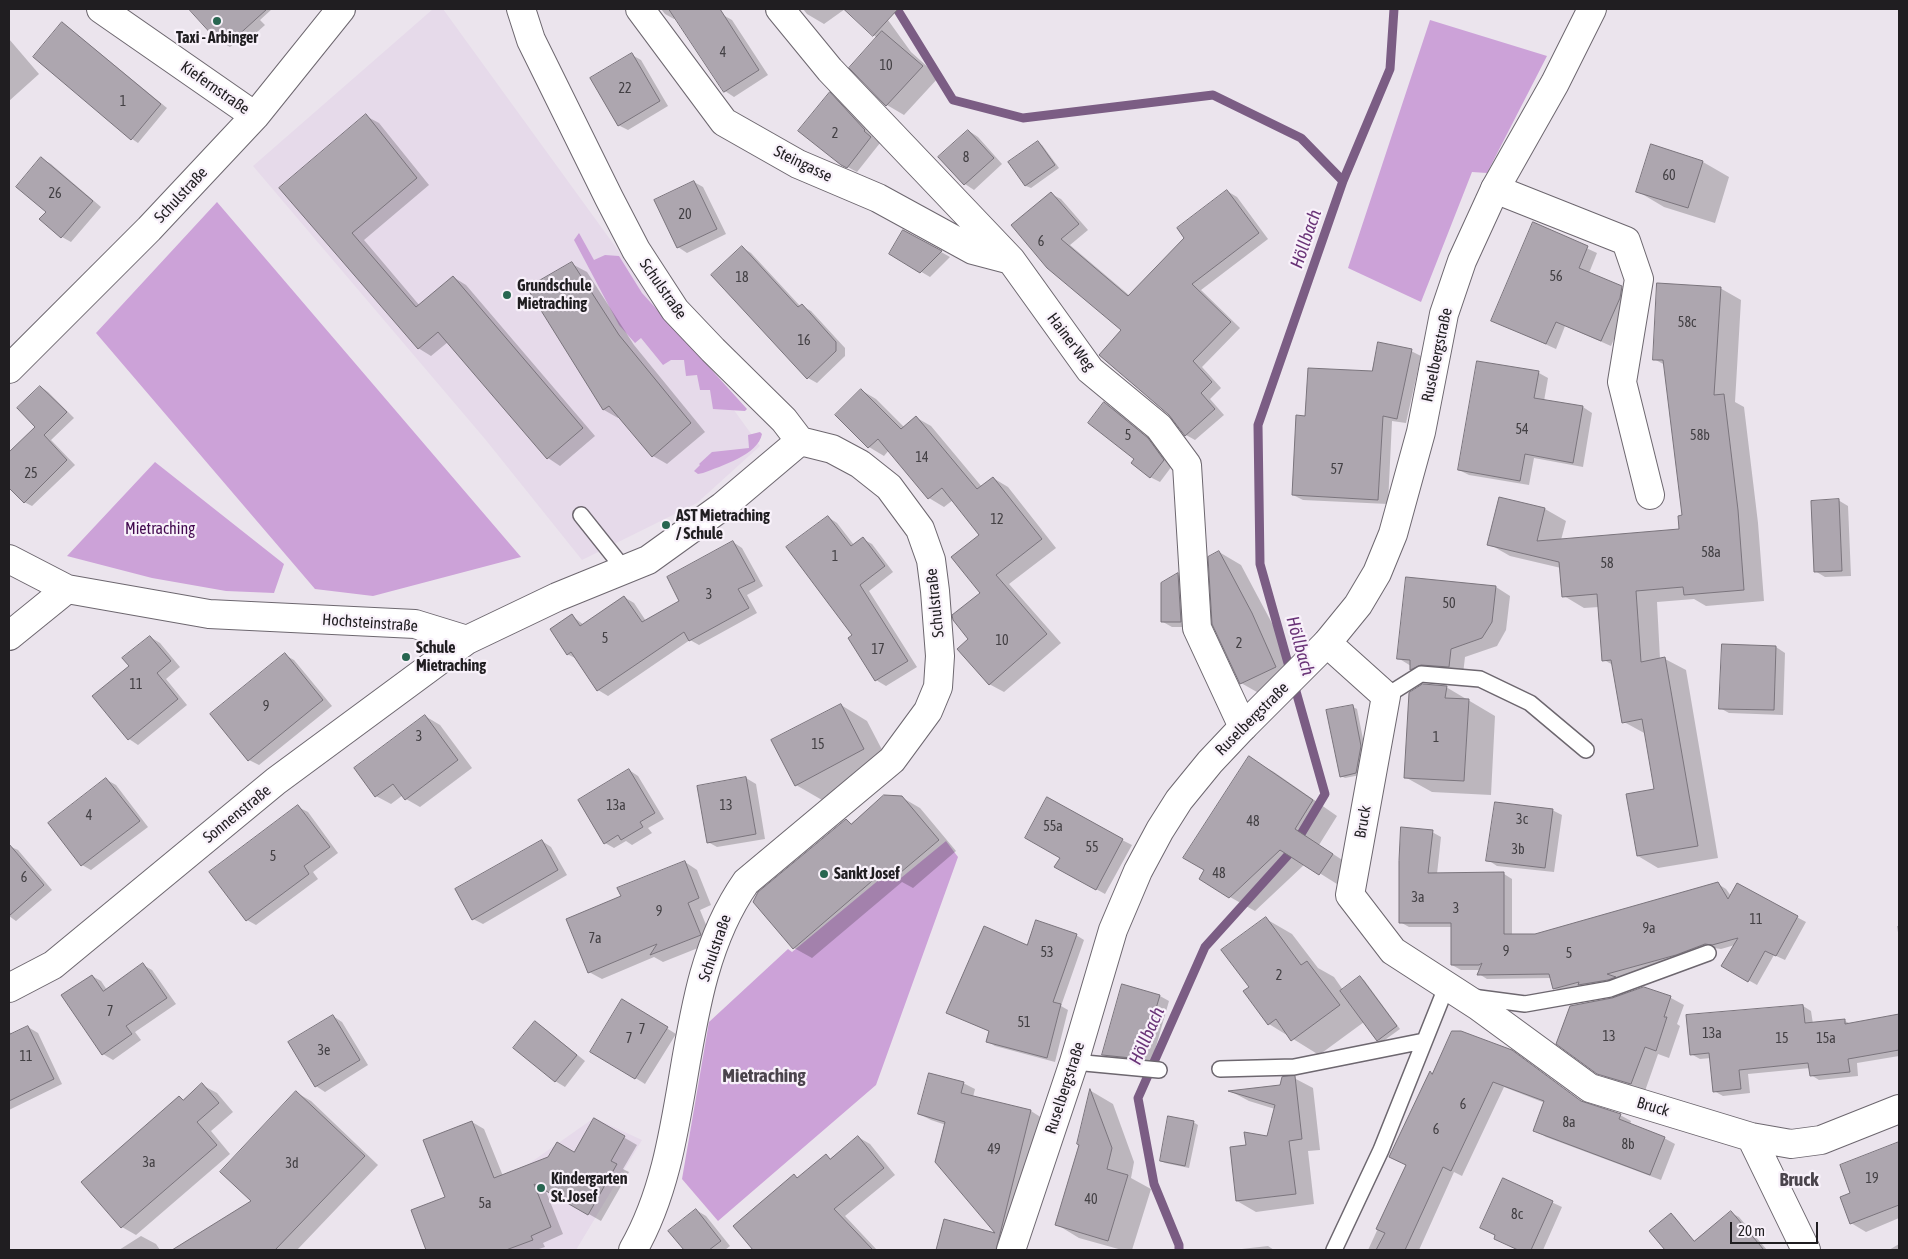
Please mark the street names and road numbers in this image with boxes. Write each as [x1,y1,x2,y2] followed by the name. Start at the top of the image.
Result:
[177,57,253,119] street label: Kiefernstraße
[771,142,835,186] street label: Steingasse
[150,163,212,227] street label: Schulstraße
[635,255,691,323] street label: Schulstraße
[1418,306,1456,404] street label: Ruselbergstraße
[1043,309,1099,375] street label: Hainer Weg
[922,568,948,638] street label: Schulstraße
[321,610,419,636] street label: Hochsteinstraße
[1211,678,1293,760] street label: Ruselbergstraße
[199,781,275,847] street label: Sonnenstraße
[1351,804,1375,840] street label: Bruck
[695,912,735,984] street label: Schulstraße
[1041,1040,1089,1136] street label: Ruselbergstraße
[1634,1093,1672,1121] street label: Bruck

